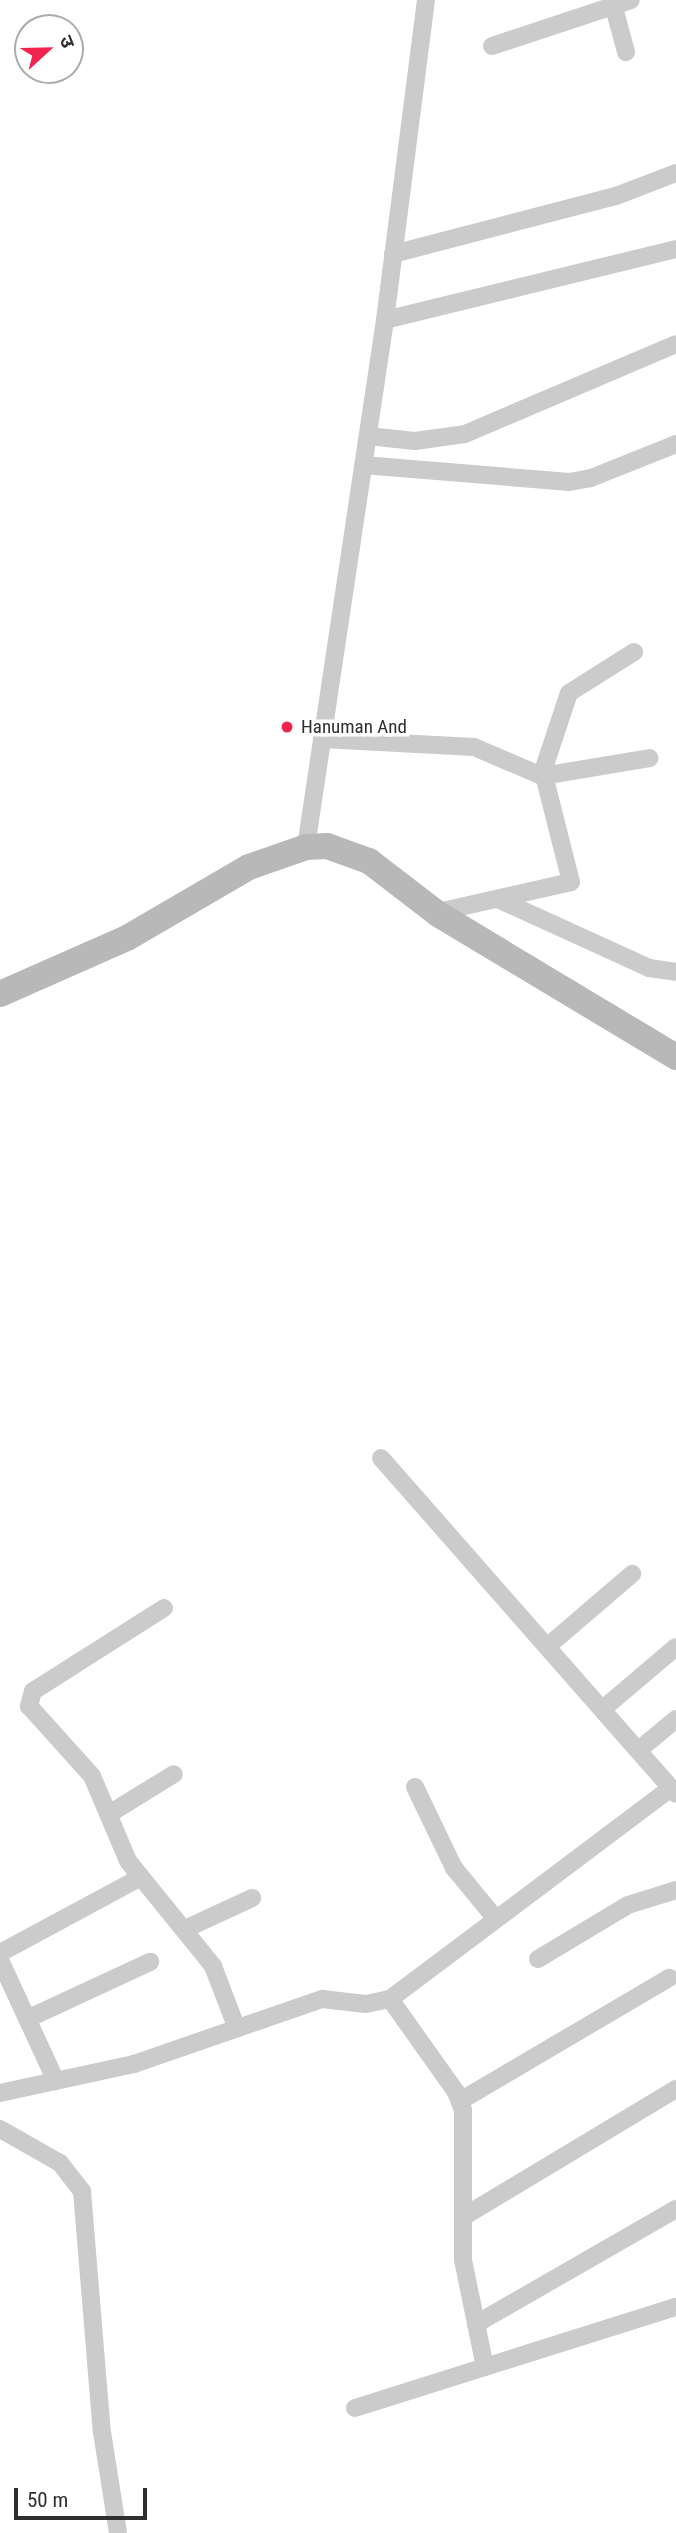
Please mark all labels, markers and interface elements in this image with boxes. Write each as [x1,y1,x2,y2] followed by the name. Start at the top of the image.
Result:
[14,14,84,84] north arrow
[54,32,80,51] text: उ
[301,716,407,738] place label: Hanuman And
[279,719,295,735] marker: Hanuman And
[18,2474,150,2518] scale bar
[27,2488,68,2512] text: 50 m

